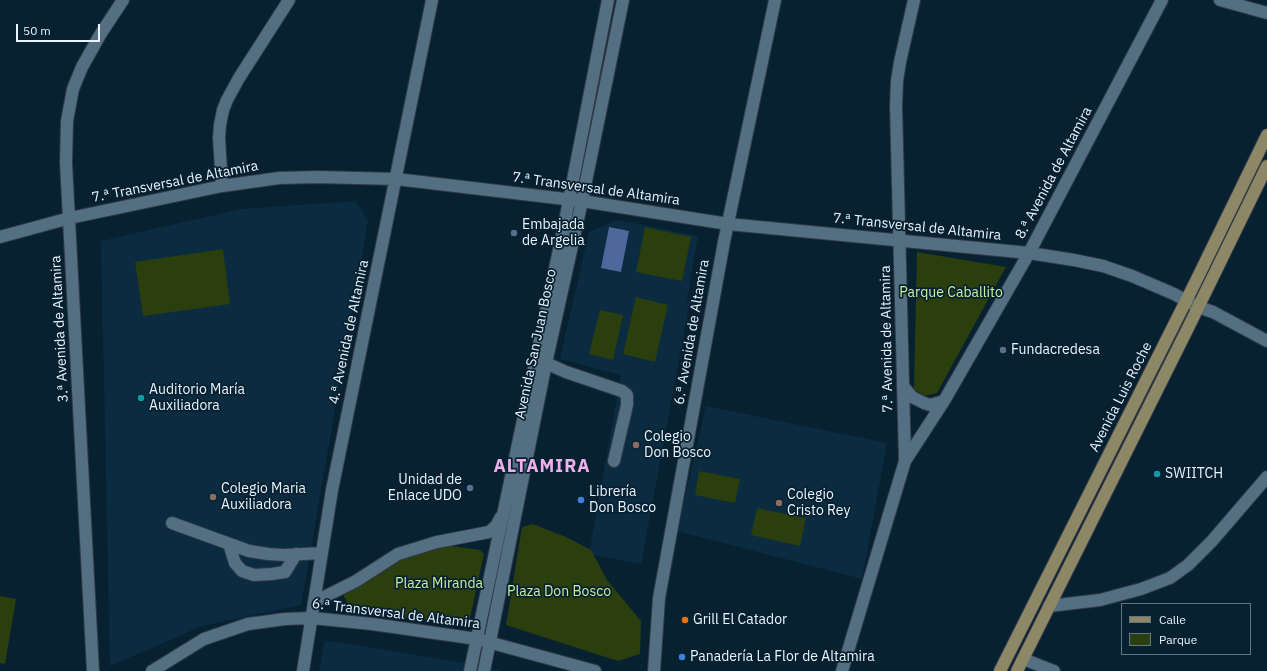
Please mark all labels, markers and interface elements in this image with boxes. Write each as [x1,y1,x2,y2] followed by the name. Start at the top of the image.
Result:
[18,16,102,42] scale bar
[23,23,51,38] text: 50 m
[1012,104,1096,242] street label: 8.ª Avenida de Altamira
[90,158,260,206] street label: 7.ª Transversal de Altamira
[511,169,681,209] street label: 7.ª Transversal de Altamira
[832,210,1002,244] street label: 7.ª Transversal de Altamira
[522,217,585,250] place label: Embajada de Argelia
[509,228,519,238] marker: Embajada de Argelia
[48,255,72,403] street label: 3.ª Avenida de Altamira
[325,258,373,406] street label: 4.ª Avenida de Altamira
[671,258,713,406] street label: 6.ª Avenida de Altamira
[877,265,897,413] street label: 7.ª Avenida de Altamira
[512,268,560,420] street label: Avenida San Juan Bosco
[899,285,1003,301] park label: Parque Caballito
[1086,339,1156,455] street label: Avenida Luis Roche
[1011,342,1100,358] place label: Fundacredesa
[998,345,1008,355] marker: Fundacredesa
[149,382,245,414] place label: Auditorio María Auxiliadora
[136,393,146,403] marker: Auditorio María Auxiliadora
[644,429,711,462] place label: Colegio Don Bosco
[631,440,641,450] marker: Colegio Don Bosco
[493,456,591,478] district label: ALTAMIRA
[1165,466,1223,482] place label: SWIITCH
[1152,469,1162,479] marker: SWIITCH
[388,472,462,504] place label: Unidad de Enlace UDO
[221,481,306,514] place label: Colegio Maria Auxiliadora
[465,483,475,493] marker: Unidad de Enlace UDO
[589,484,656,516] place label: Librería Don Bosco
[787,487,850,520] place label: Colegio Cristo Rey
[208,492,218,502] marker: Colegio Maria Auxiliadora
[576,495,586,505] marker: Librería Don Bosco
[774,498,784,508] marker: Colegio Cristo Rey
[395,576,483,592] park label: Plaza Miranda
[507,584,611,600] park label: Plaza Don Bosco
[311,595,481,633] street label: 6.ª Transversal de Altamira
[1121,603,1251,655] legend
[693,612,787,628] place label: Grill El Catador
[1159,612,1186,627] text: Calle
[680,615,690,625] marker: Grill El Catador
[1159,632,1197,647] text: Parque
[690,649,875,665] place label: Panadería La Flor de Altamira
[677,652,687,662] marker: Panadería La Flor de Altamira

